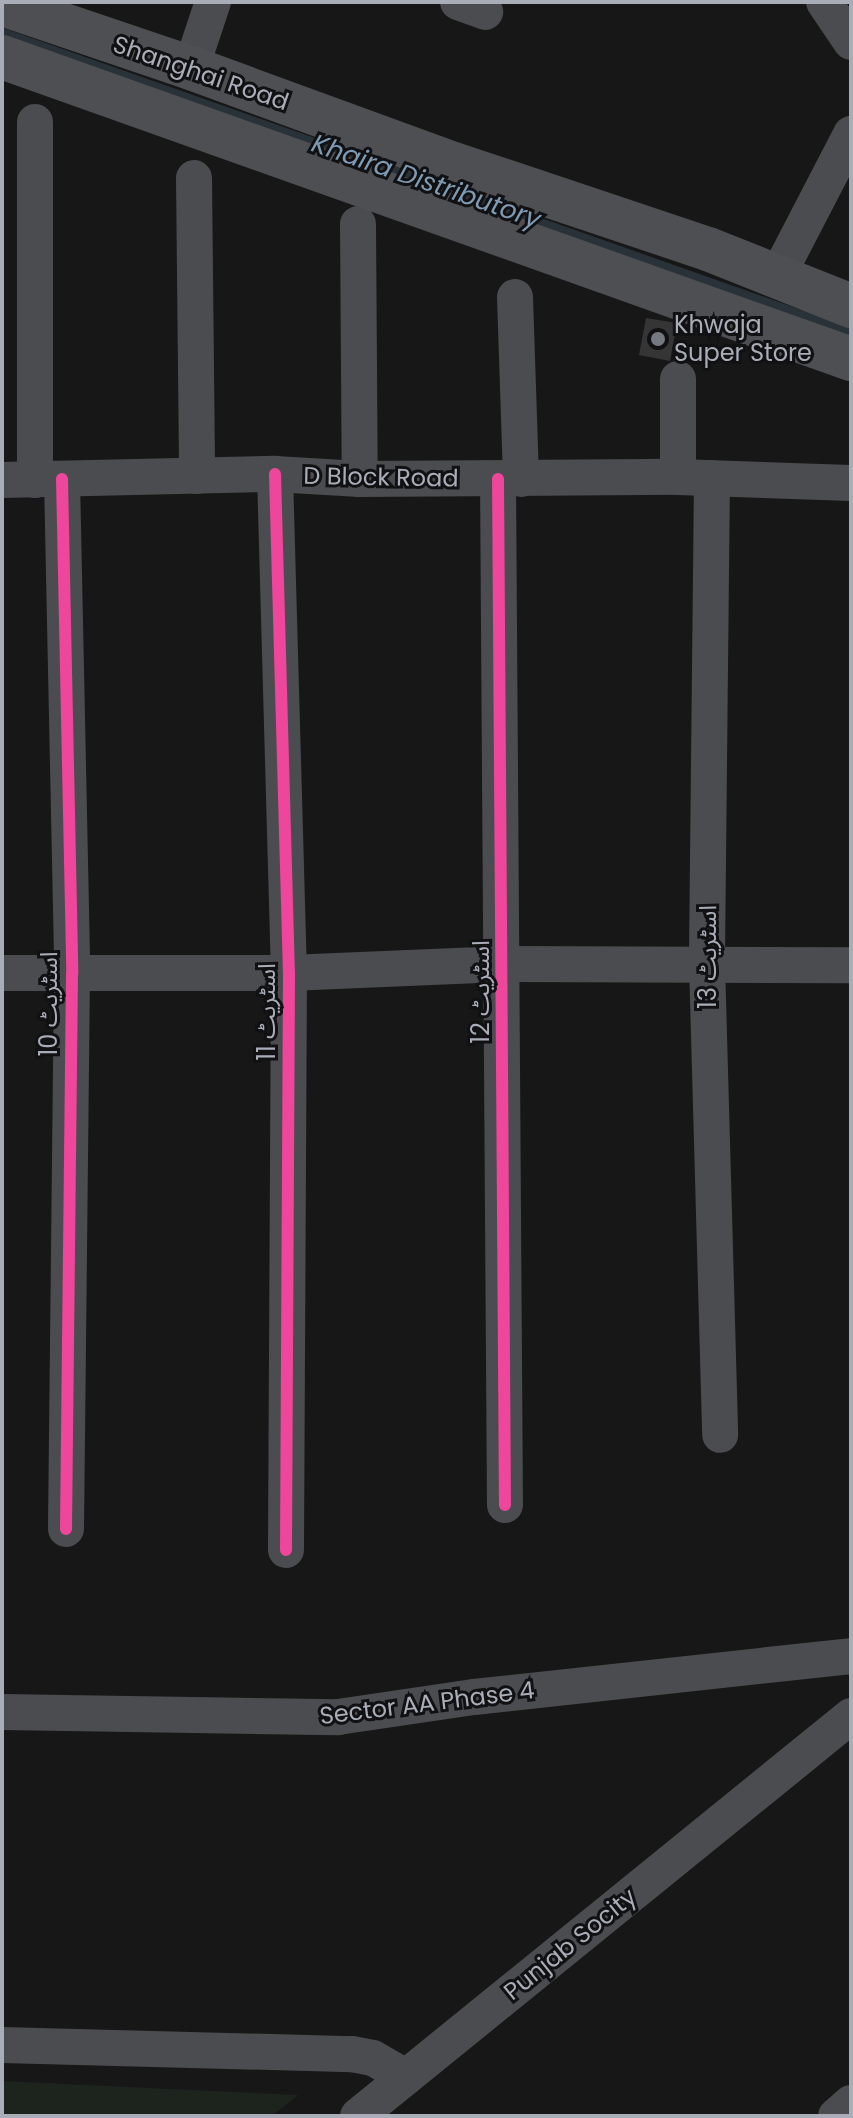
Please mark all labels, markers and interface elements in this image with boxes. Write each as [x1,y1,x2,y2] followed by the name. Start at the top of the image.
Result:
[110,30,292,116] street label: Shanghai Road
[308,128,544,236] water label: Khaira Distributory
[674,311,812,367] place label: Khwaja Super Store
[649,330,667,348] marker: Khwaja Super Store
[303,461,459,493] street label: D Block Road
[694,905,722,1009] street label: اسٹریٹ 13
[467,940,495,1044] street label: اسٹریٹ 12
[35,952,63,1056] street label: اسٹریٹ 10
[253,963,281,1061] street label: اسٹریٹ 11
[318,1676,536,1730] street label: Sector AA Phase 4
[498,1882,642,2006] street label: Punjab Socity

